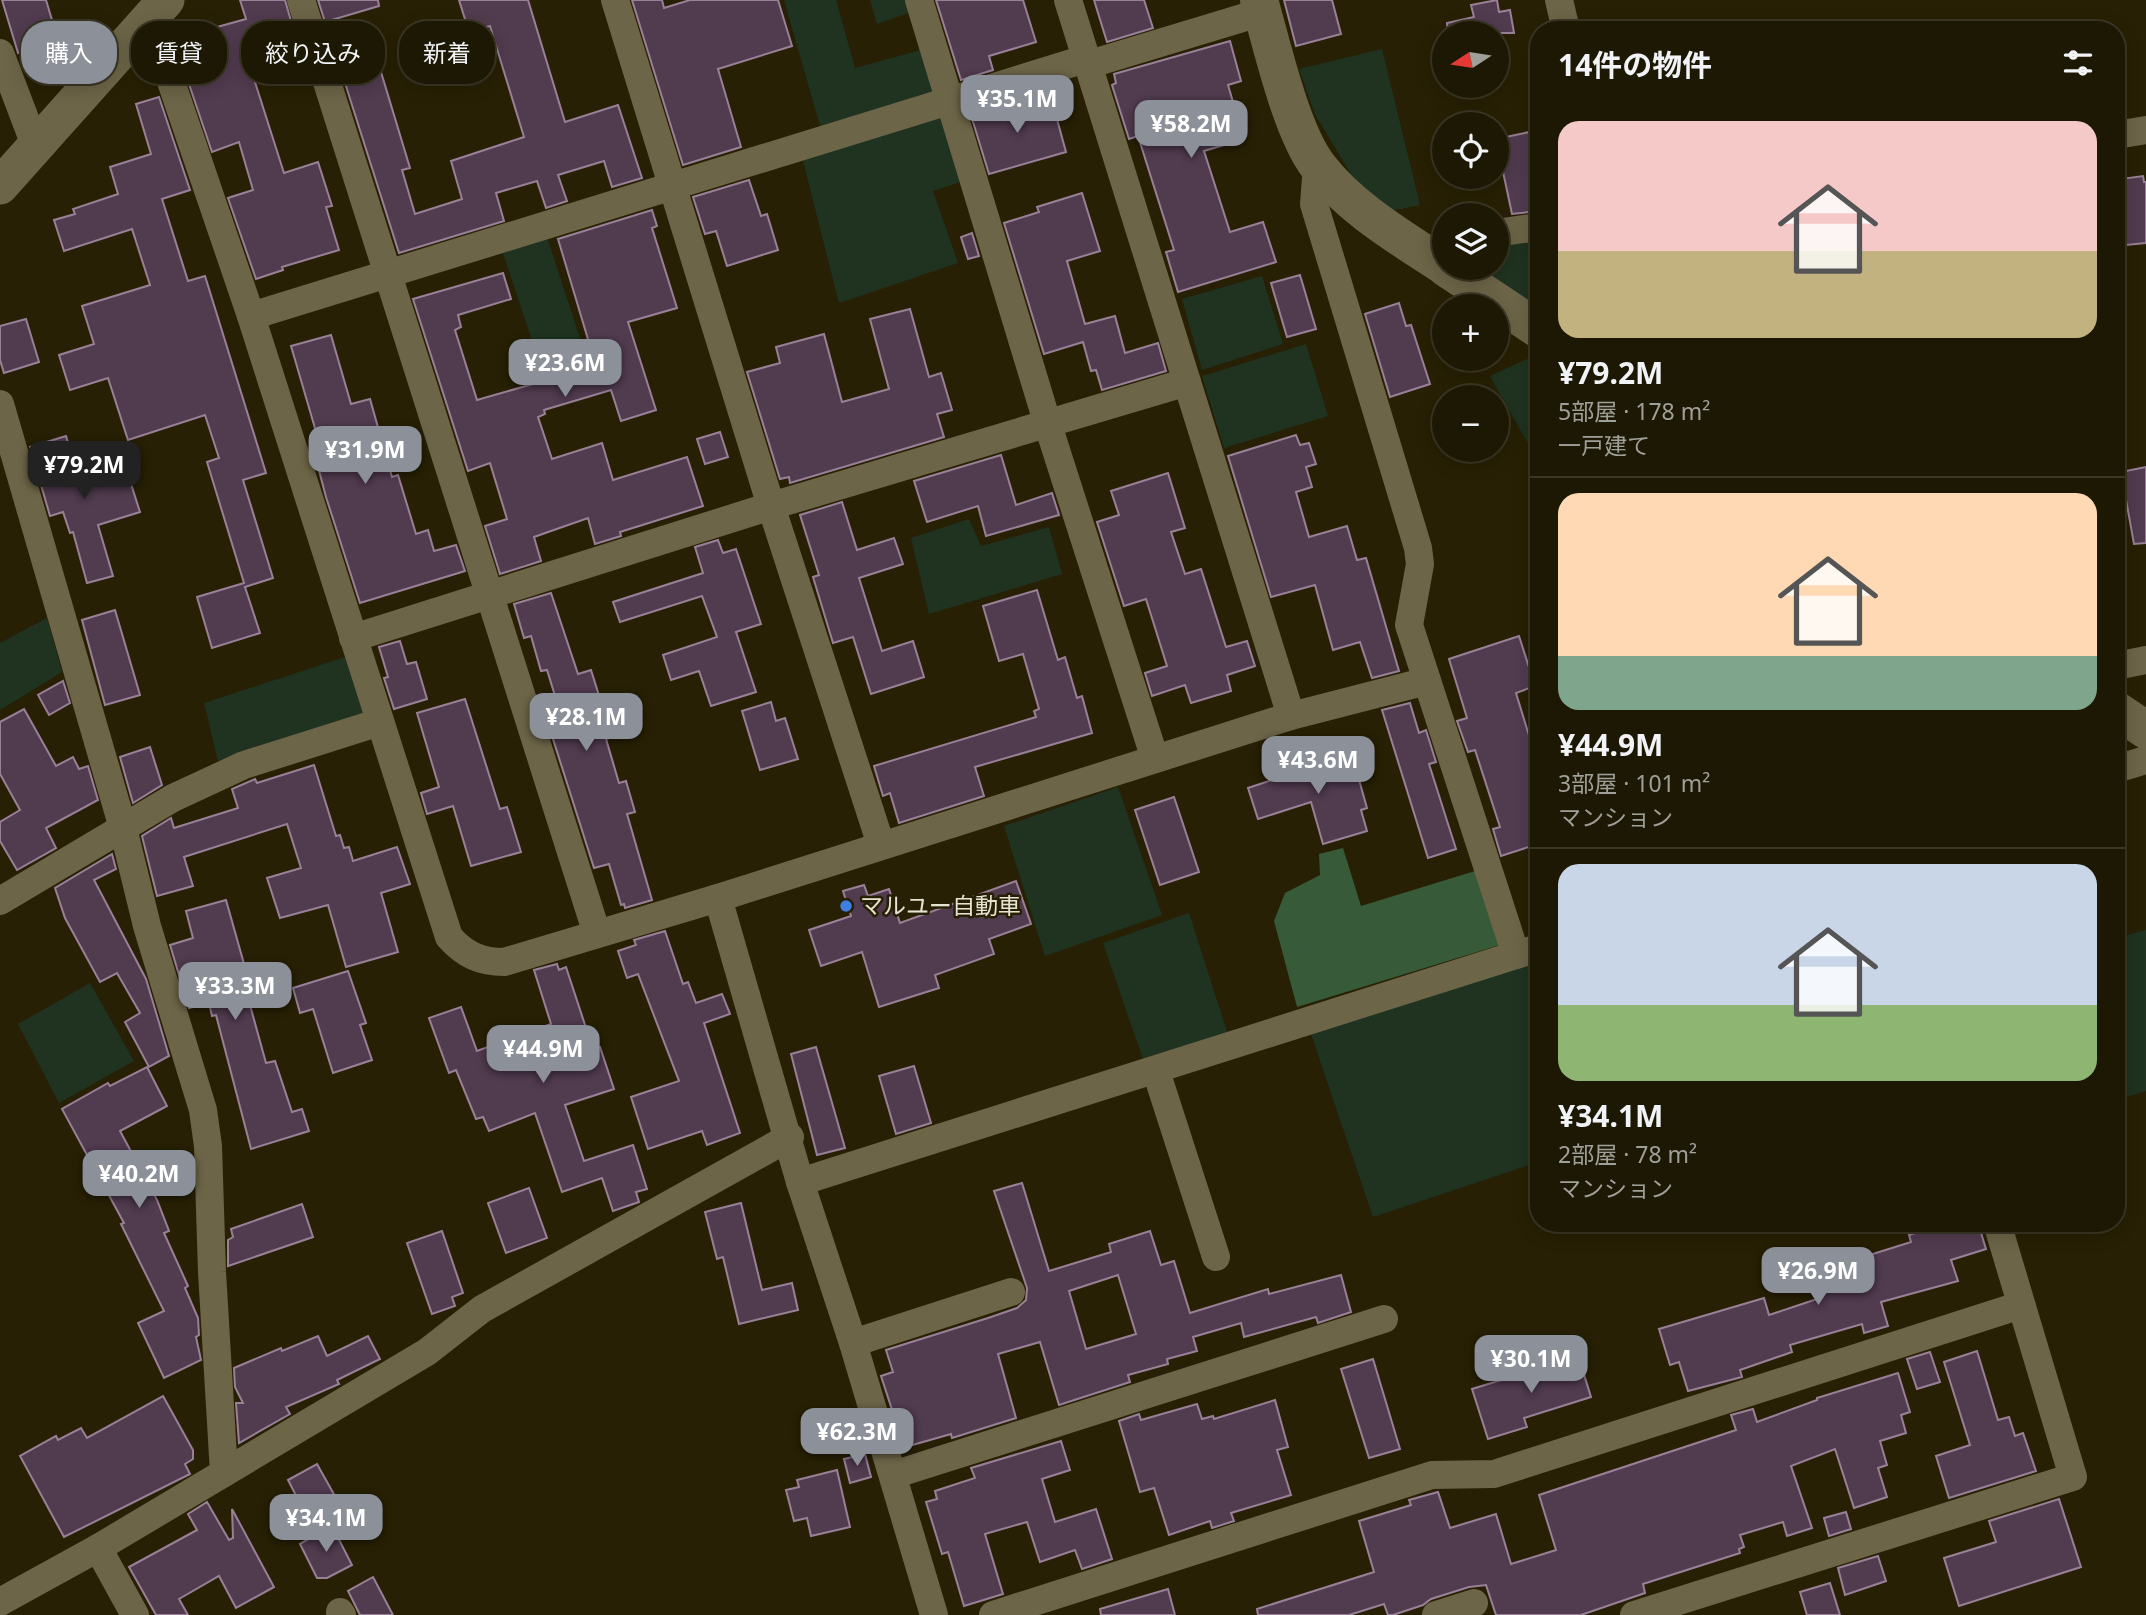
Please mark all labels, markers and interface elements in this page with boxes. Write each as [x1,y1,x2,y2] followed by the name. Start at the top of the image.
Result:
[21,21,117,84] chip: 購入
[131,21,227,84] chip: 賃貸
[241,21,385,84] chip: 絞り込み
[399,21,495,84] chip: 新着
[1432,21,1508,98] north arrow
[1432,21,1509,462] map controls
[1558,44,1712,85] text: 14件の物件
[2059,44,2097,82] icon: filters
[960,76,1074,135] pin: ¥35.1M
[977,82,1057,114] text: ¥35.1M
[1134,100,1248,160] pin: ¥58.2M
[1151,107,1231,139] text: ¥58.2M
[1432,112,1509,189] button: locate
[1765,166,1891,292] icon: home
[1432,203,1509,280] button: layers
[1432,294,1509,371] button: +
[508,340,622,399] pin: ¥23.6M
[525,346,605,378] text: ¥23.6M
[1558,352,1663,393] text: ¥79.2M
[1432,385,1509,462] button: −
[1558,395,1710,427] text: 5部屋 · 178 m²
[308,426,422,486] pin: ¥31.9M
[1558,429,1650,461] text: 一戸建て
[325,433,405,465] text: ¥31.9M
[27,442,141,501] pin: ¥79.2M
[44,448,124,480] text: ¥79.2M
[1765,538,1891,664] icon: home
[529,694,643,753] pin: ¥28.1M
[546,700,626,732] text: ¥28.1M
[1558,724,1663,765] text: ¥44.9M
[1261,736,1375,796] pin: ¥43.6M
[1278,743,1358,775] text: ¥43.6M
[1558,767,1710,799] text: 3部屋 · 101 m²
[1558,801,1673,833] text: マンション
[860,889,1021,921] place label: マルユー自動車
[838,898,854,914] marker: マルユー自動車
[1765,909,1891,1035] icon: home
[178,962,292,1022] pin: ¥33.3M
[195,969,275,1001] text: ¥33.3M
[486,1026,600,1085] pin: ¥44.9M
[503,1032,583,1064] text: ¥44.9M
[1558,1095,1663,1136] text: ¥34.1M
[1558,1138,1697,1170] text: 2部屋 · 78 m²
[82,1150,196,1210] pin: ¥40.2M
[99,1157,179,1189] text: ¥40.2M
[1558,1172,1673,1204] text: マンション
[1761,1248,1875,1307] pin: ¥26.9M
[1778,1254,1858,1286] text: ¥26.9M
[1474,1336,1588,1395] pin: ¥30.1M
[1491,1342,1571,1374] text: ¥30.1M
[800,1408,914,1468] pin: ¥62.3M
[817,1415,897,1447] text: ¥62.3M
[269,1494,383,1554] pin: ¥34.1M
[286,1501,366,1533] text: ¥34.1M

